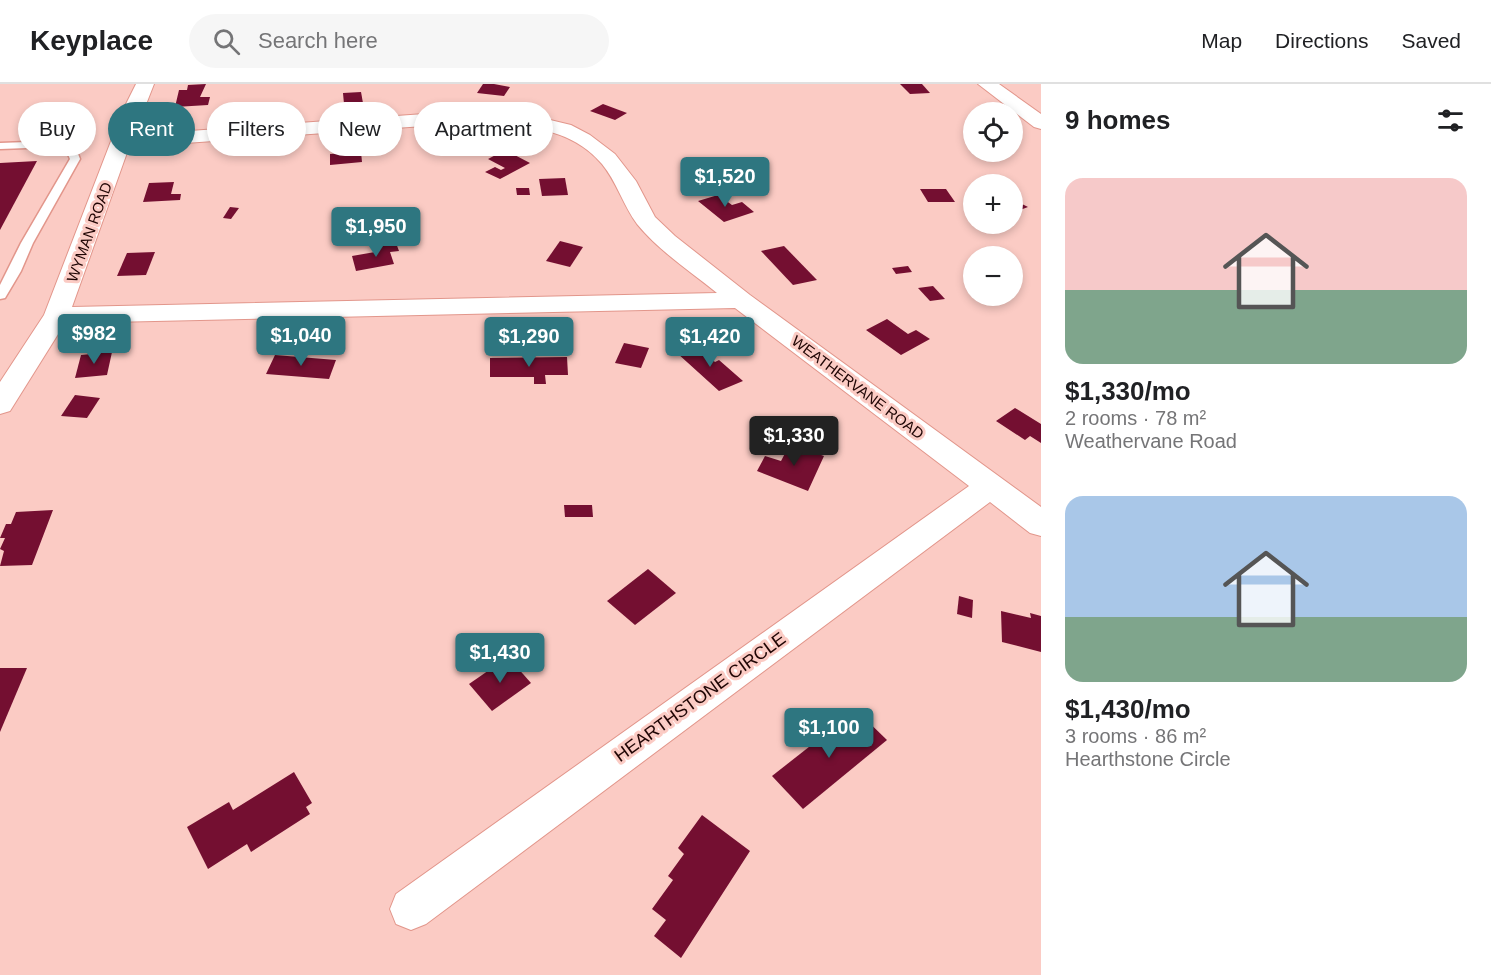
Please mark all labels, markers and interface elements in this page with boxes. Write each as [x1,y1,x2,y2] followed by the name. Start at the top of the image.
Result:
[189,14,609,68] search box
[30,25,153,56] text: Keyplace
[210,25,243,58] icon: search
[258,28,378,53] text: Search here
[1201,29,1242,52] text: Map
[1275,29,1368,52] text: Directions
[1401,29,1461,52] text: Saved
[18,102,96,156] chip: Buy
[108,102,195,156] chip: Rent
[207,102,306,156] chip: Filters
[318,102,402,156] chip: New
[414,102,553,156] chip: Apartment
[963,102,1023,306] map controls
[963,102,1023,162] button: locate
[1434,104,1467,137] icon: filters
[1065,105,1171,135] text: 9 homes
[676,157,774,208] pin: $1,520
[694,165,756,187] text: $1,520
[963,174,1023,234] button: +
[63,180,115,284] street label: WYMAN ROAD
[327,207,425,258] pin: $1,950
[345,215,407,237] text: $1,950
[1212,217,1320,325] icon: home
[963,246,1023,306] button: −
[58,314,130,365] pin: $982
[252,316,350,367] pin: $1,040
[480,317,578,368] pin: $1,290
[661,317,759,368] pin: $1,420
[72,322,116,344] text: $982
[270,324,332,346] text: $1,040
[498,325,560,347] text: $1,290
[679,325,741,347] text: $1,420
[789,332,927,442] street label: WEATHERVANE ROAD
[1065,376,1191,406] text: $1,330/mo
[1065,407,1206,429] text: 2 rooms · 78 m²
[745,416,843,467] pin: $1,330
[763,424,825,446] text: $1,330
[1065,430,1237,452] text: Weathervane Road
[1212,535,1320,643] icon: home
[611,628,789,766] street label: HEARTHSTONE CIRCLE
[451,633,549,684] pin: $1,430
[469,641,531,663] text: $1,430
[1065,694,1191,724] text: $1,430/mo
[780,708,878,759] pin: $1,100
[798,716,860,738] text: $1,100
[1065,725,1206,747] text: 3 rooms · 86 m²
[1065,748,1231,770] text: Hearthstone Circle

